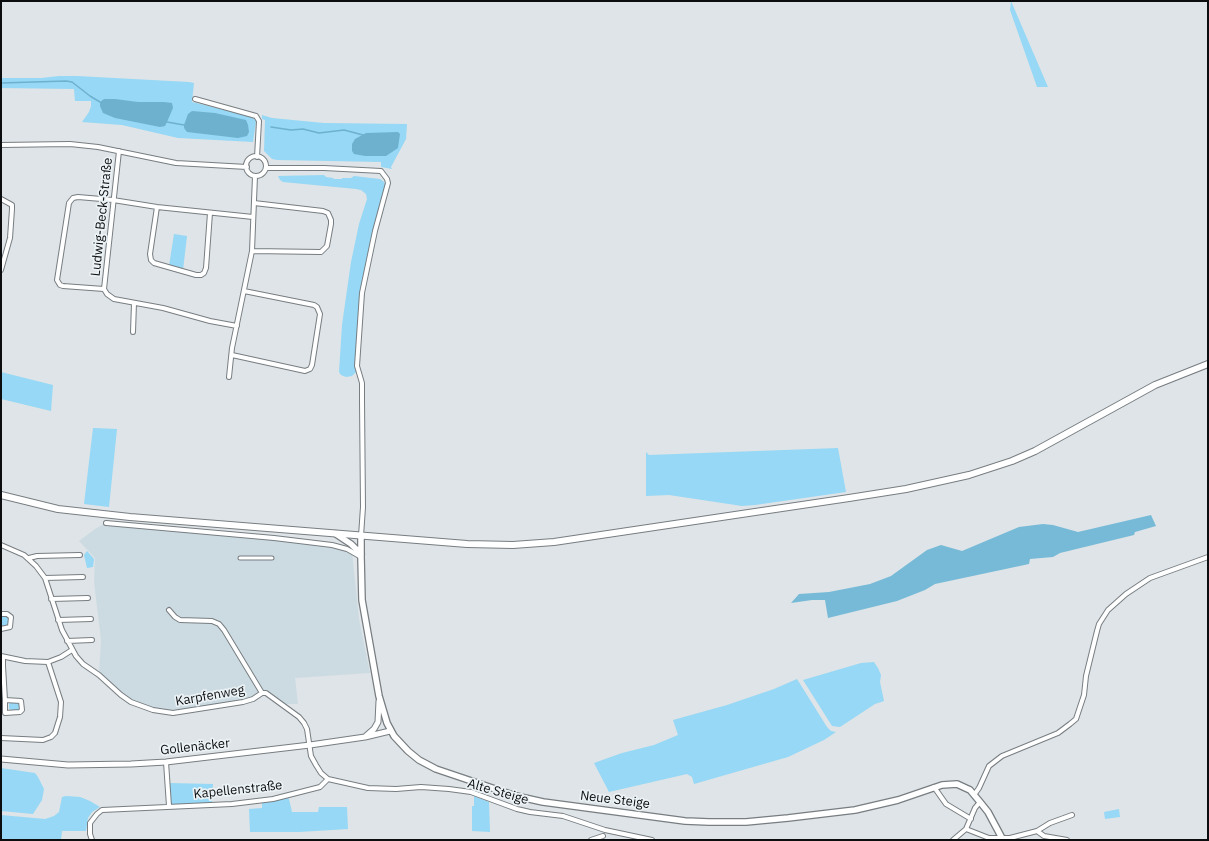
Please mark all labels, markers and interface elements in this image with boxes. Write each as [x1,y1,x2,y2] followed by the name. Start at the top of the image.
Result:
[88,157,116,277] street label: Ludwig-Beck-Straße
[174,682,246,710] street label: Karpfenweg
[159,736,231,758] street label: Gollenäcker
[466,776,530,808] street label: Alte Steige
[193,778,283,802] street label: Kapellenstraße
[579,788,651,812] street label: Neue Steige

